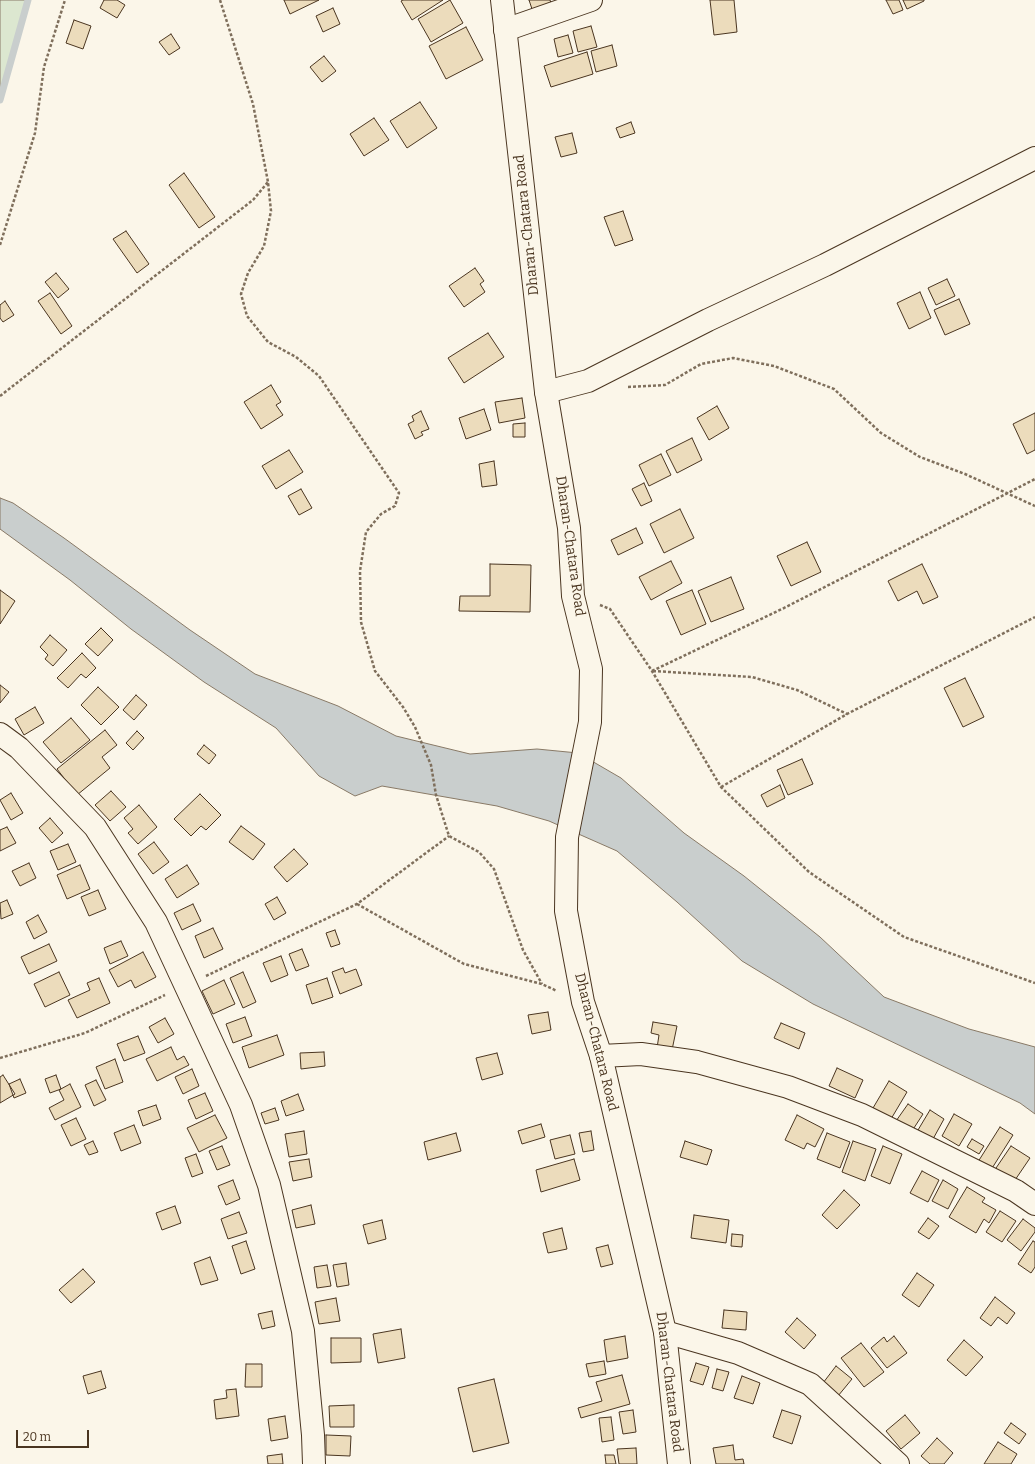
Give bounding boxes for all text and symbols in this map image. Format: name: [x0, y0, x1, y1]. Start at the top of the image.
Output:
street label: Dharan-Chatara Road: [511, 154, 543, 296]
street label: Dharan-Chatara Road: [552, 475, 588, 617]
street label: Dharan-Chatara Road: [571, 971, 621, 1113]
street label: Dharan-Chatara Road: [652, 1311, 686, 1453]
scale bar: [18, 1422, 91, 1448]
text: 20 m: [23, 1430, 51, 1444]

